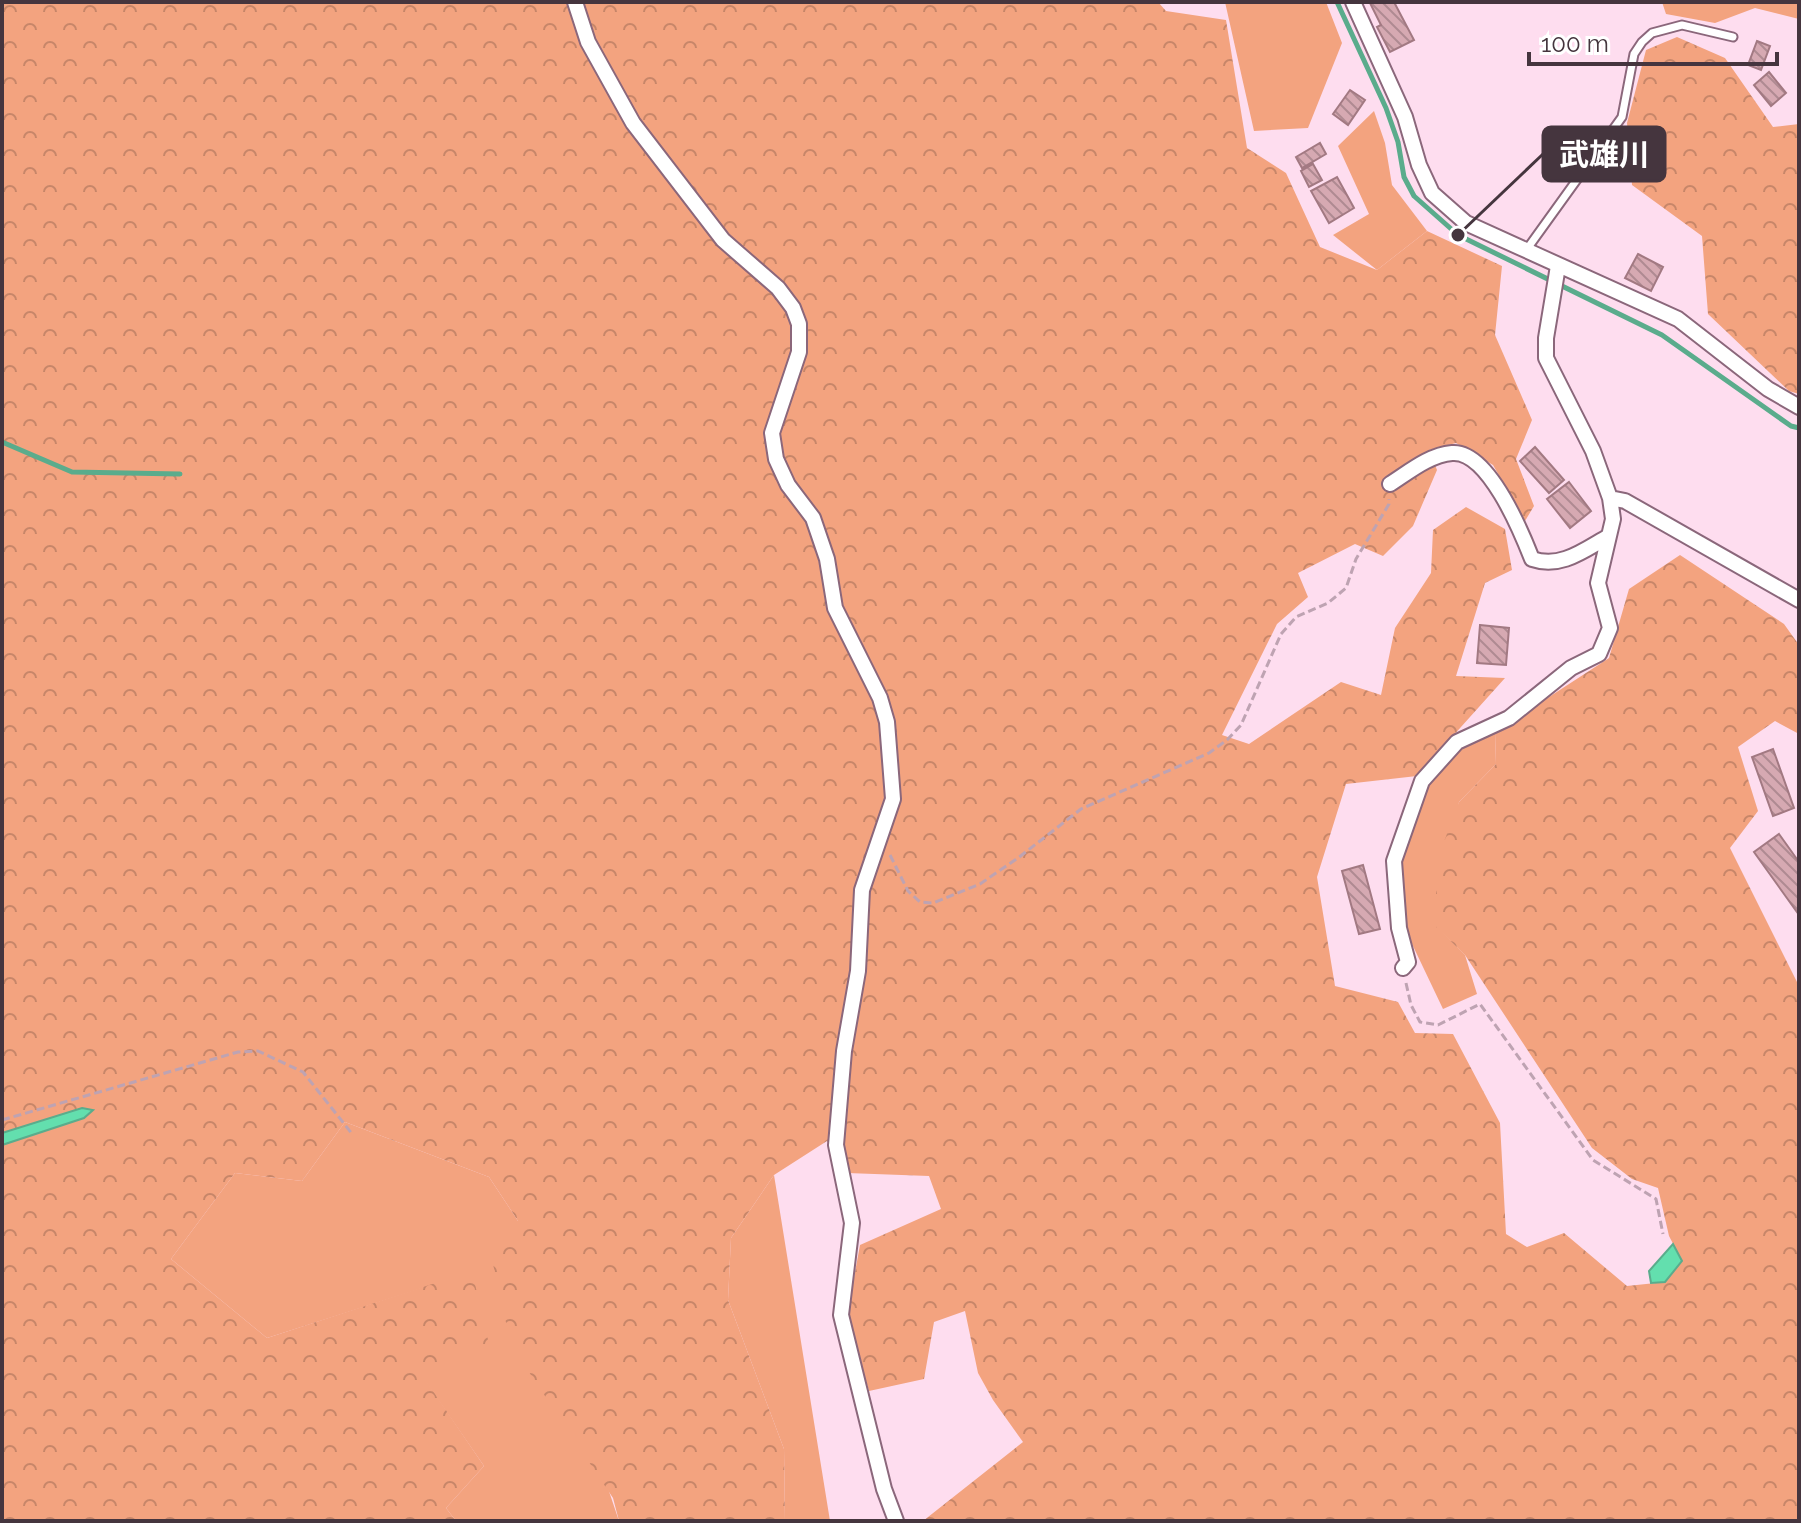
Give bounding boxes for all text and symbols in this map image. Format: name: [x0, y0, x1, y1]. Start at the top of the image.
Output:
scale bar: [1529, 16, 1777, 66]
text: 100 m: [1541, 29, 1609, 58]
callout: 武雄川: [1543, 127, 1665, 181]
text: 武雄川: [1559, 137, 1649, 172]

